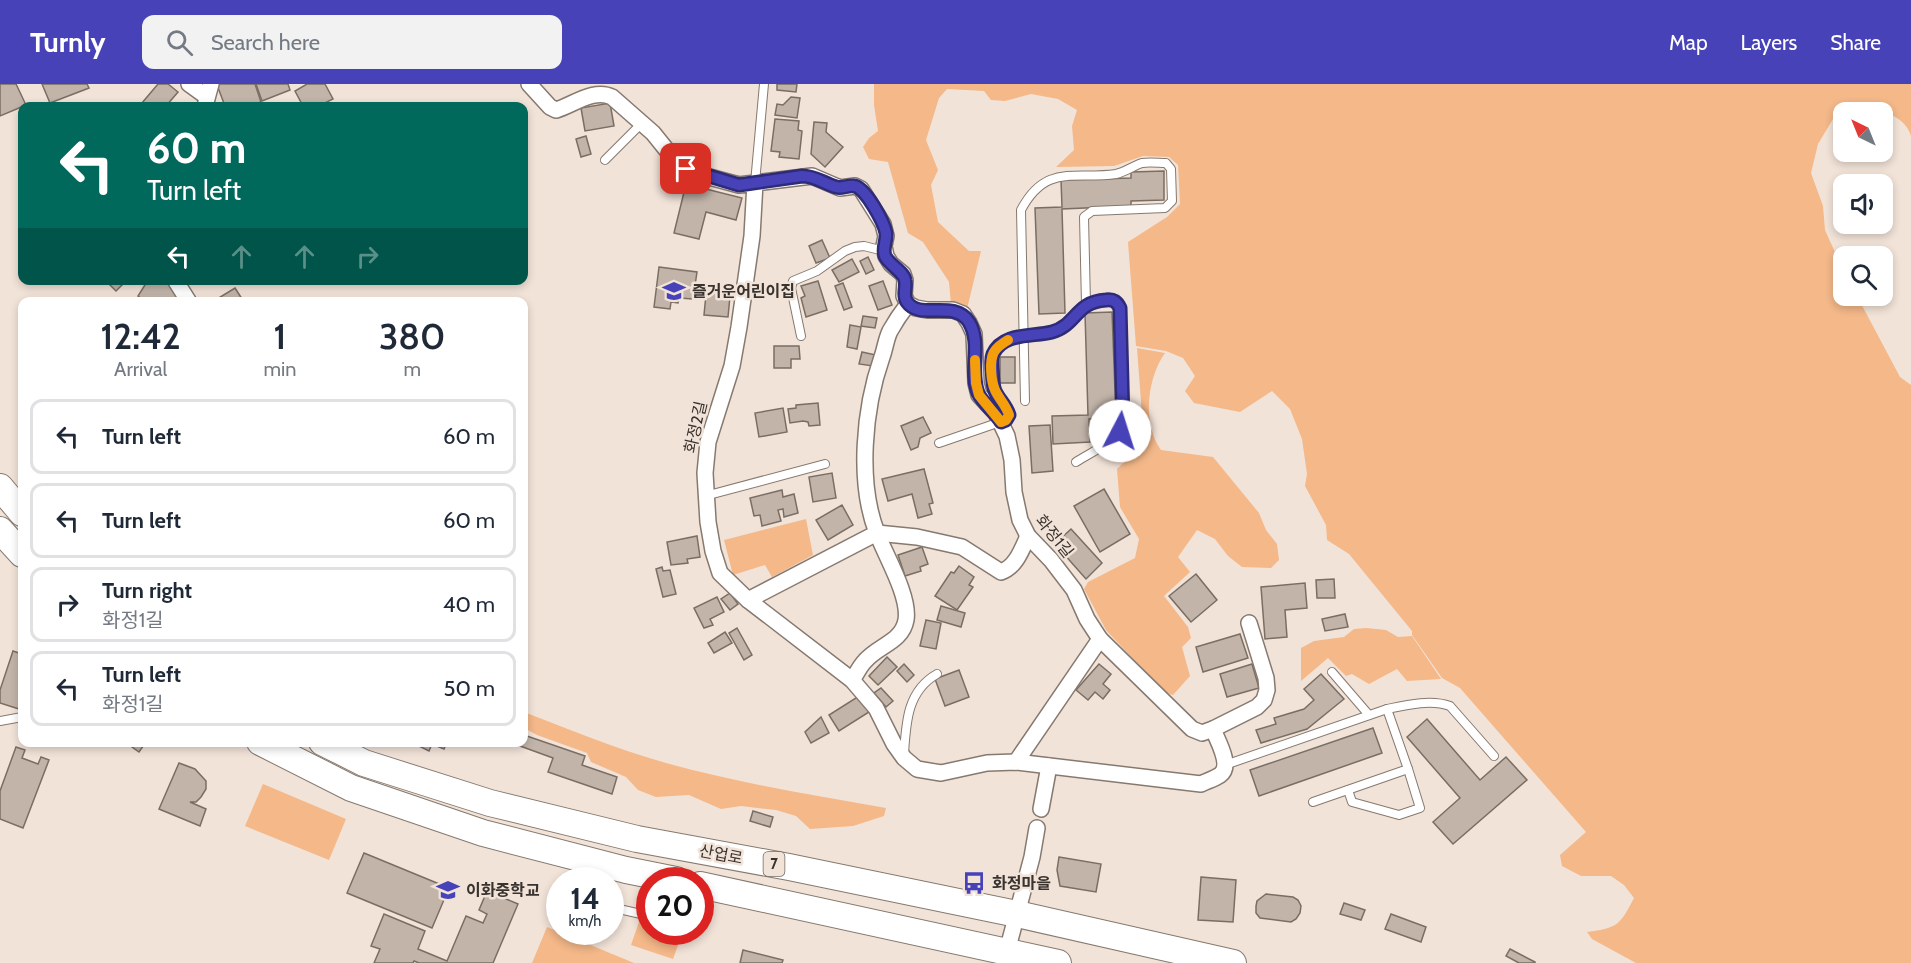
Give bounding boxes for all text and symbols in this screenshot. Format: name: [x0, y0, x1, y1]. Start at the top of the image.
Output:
search box: [142, 15, 562, 69]
text: Turnly: [30, 25, 106, 59]
icon: search: [163, 26, 196, 59]
text: Search here: [211, 29, 320, 56]
text: Map: [1669, 30, 1708, 55]
text: Layers: [1741, 30, 1797, 55]
text: Share: [1830, 30, 1881, 55]
north arrow: [1833, 102, 1893, 162]
map controls: [1833, 102, 1893, 306]
text: 60 m: [147, 122, 246, 174]
icon: left: [48, 126, 126, 204]
pin: [660, 143, 711, 194]
icon: arrive: [669, 152, 702, 185]
text: Turn left: [147, 174, 241, 207]
button: sound: [1833, 174, 1893, 234]
icon: left: [162, 240, 195, 273]
icon: ahead: [225, 240, 258, 273]
icon: ahead: [288, 240, 321, 273]
icon: right: [351, 240, 384, 273]
button: search: [1833, 246, 1893, 306]
school or university icon: 즐거운어린이집: [661, 278, 687, 304]
place label: 즐거운어린이집: [692, 282, 795, 301]
text: 12:42: [101, 314, 181, 358]
text: 1: [274, 314, 286, 358]
text: 380: [379, 314, 445, 358]
text: Arrival: [114, 357, 167, 381]
text: min: [263, 357, 296, 381]
text: m: [403, 357, 421, 381]
street label: 화정2길: [680, 399, 711, 455]
position arrow: [1088, 399, 1152, 463]
icon: left: [51, 420, 84, 453]
text: Turn left: [102, 423, 181, 450]
text: 60 m: [443, 423, 495, 450]
icon: left: [51, 504, 84, 537]
text: Turn left: [102, 507, 181, 534]
text: 60 m: [443, 507, 495, 534]
street label: 화정1길: [1032, 511, 1078, 561]
text: Turn right: [102, 577, 192, 604]
icon: right: [51, 588, 84, 621]
text: 40 m: [443, 591, 495, 618]
text: 화정1길: [102, 608, 164, 632]
text: Turn left: [102, 661, 181, 688]
icon: left: [51, 672, 84, 705]
text: 50 m: [443, 675, 495, 702]
text: 화정1길: [102, 692, 164, 716]
street label: 산업로: [697, 841, 745, 868]
road number: 7: [764, 852, 784, 876]
speed limit sign: 20: [636, 867, 714, 945]
bus stop icon: 화정마을: [961, 870, 987, 896]
place label: 화정마을: [992, 874, 1051, 893]
school or university icon: 이화중학교: [435, 877, 461, 903]
text: 14: [570, 880, 600, 917]
place label: 이화중학교: [466, 881, 540, 900]
text: km/h: [569, 912, 601, 930]

